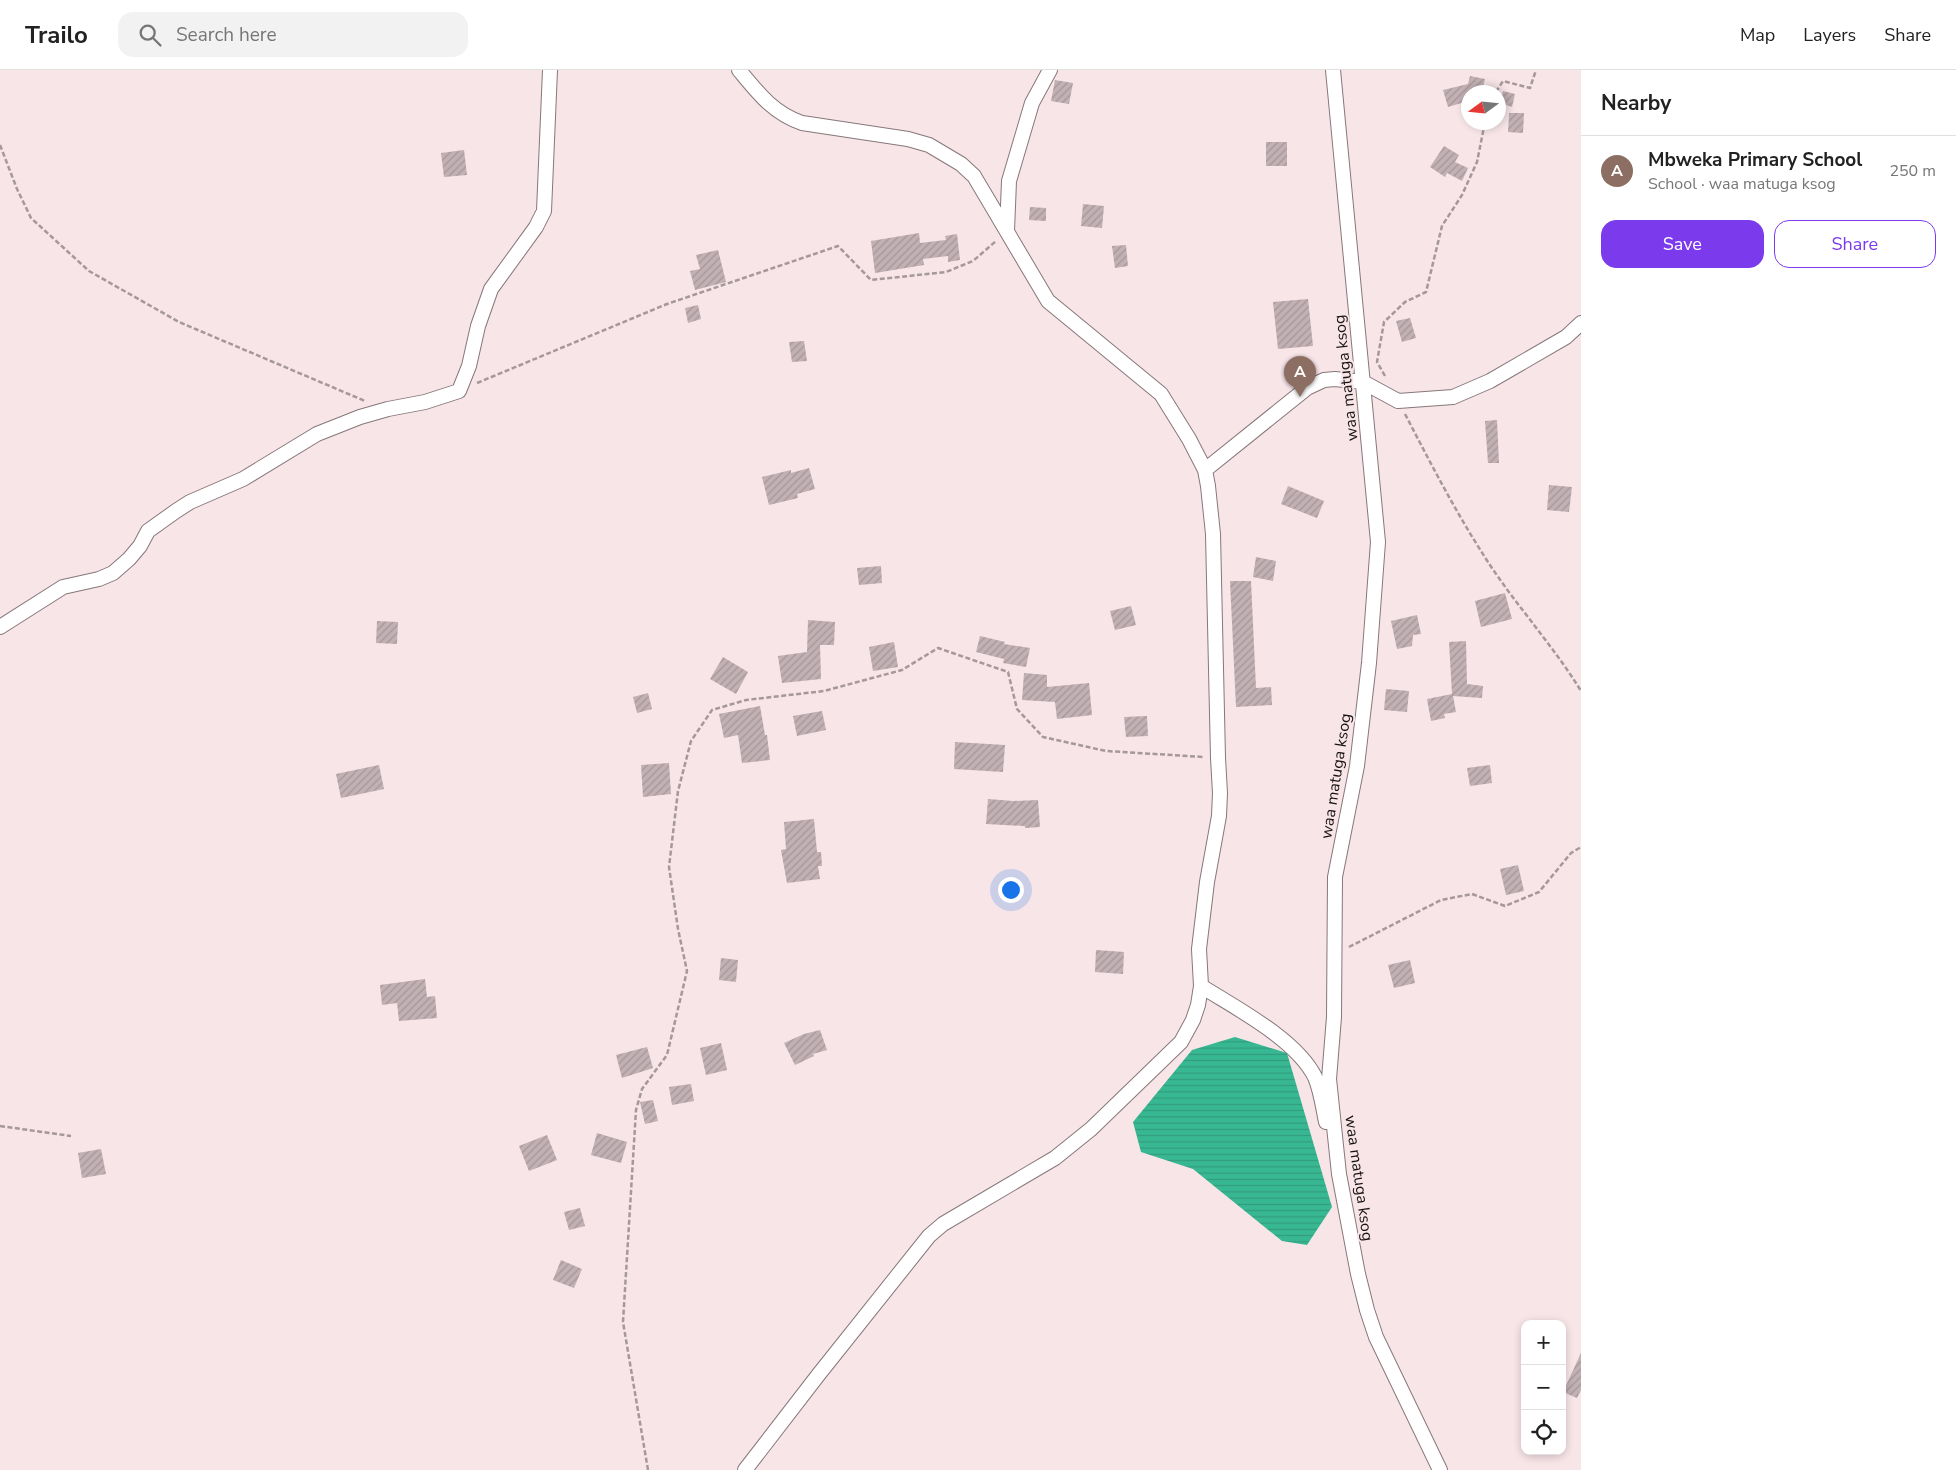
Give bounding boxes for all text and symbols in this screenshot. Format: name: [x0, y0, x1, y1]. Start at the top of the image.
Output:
search box: [118, 12, 468, 57]
text: Trailo: [25, 19, 88, 51]
icon: search: [136, 21, 164, 49]
text: Search here: [176, 22, 277, 48]
text: Map: [1740, 23, 1775, 47]
text: Layers: [1803, 23, 1856, 47]
text: Share: [1884, 23, 1931, 47]
north arrow: [1461, 85, 1506, 130]
text: Nearby: [1601, 89, 1671, 117]
text: Mbweka Primary School: [1648, 147, 1862, 173]
text: A: [1611, 160, 1623, 182]
text: 250 m: [1889, 160, 1936, 182]
text: School · waa matuga ksog: [1648, 173, 1836, 195]
button: Save: [1601, 220, 1764, 268]
button: Share: [1774, 220, 1936, 268]
street label: waa matuga ksog: [1328, 314, 1364, 442]
pin: A: [1284, 356, 1316, 397]
street label: waa matuga ksog: [1315, 712, 1357, 841]
your location: [998, 877, 1024, 903]
street label: waa matuga ksog: [1339, 1114, 1379, 1243]
map controls: [1521, 1320, 1566, 1455]
button: +: [1521, 1320, 1566, 1365]
button: −: [1521, 1365, 1566, 1410]
button: locate: [1521, 1410, 1566, 1455]

